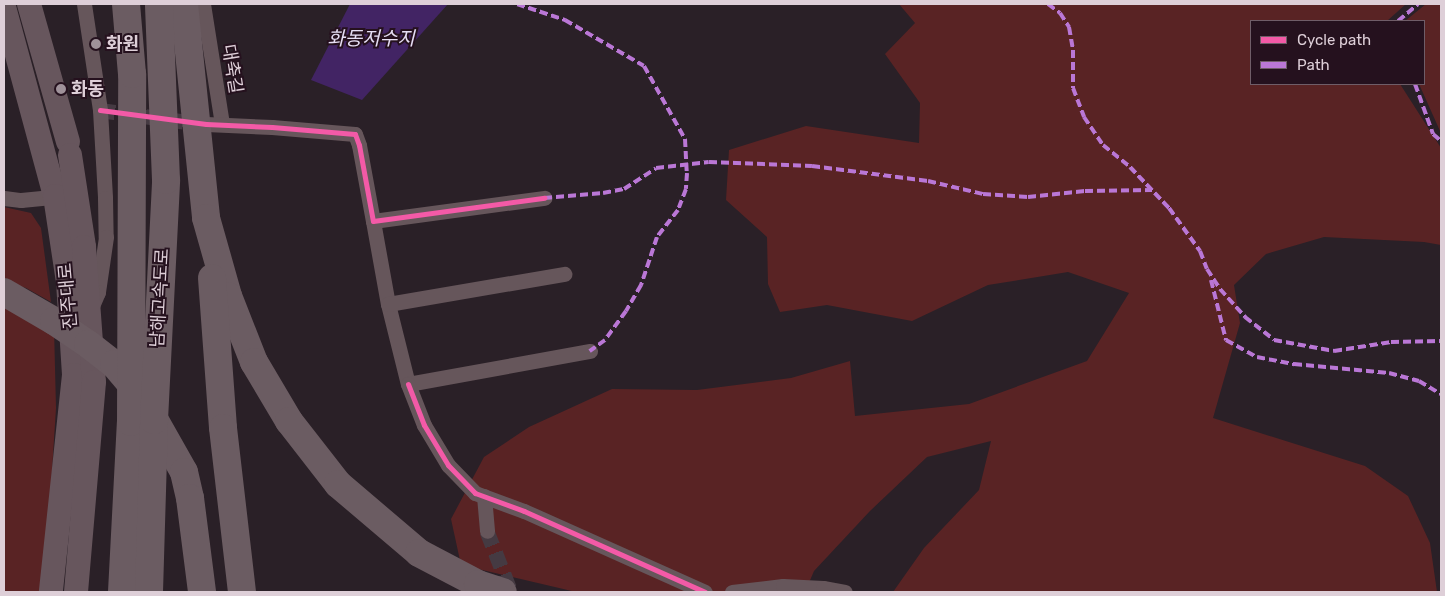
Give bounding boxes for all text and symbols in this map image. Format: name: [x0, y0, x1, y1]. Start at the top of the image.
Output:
legend: [1250, 20, 1425, 85]
water label: 화동저수지: [327, 28, 415, 50]
text: Cycle path: [1297, 31, 1371, 49]
place label: 화원: [106, 33, 139, 55]
marker: 화원: [90, 38, 102, 50]
street label: 대축길: [217, 43, 247, 95]
text: Path: [1297, 56, 1330, 74]
place label: 화동: [71, 78, 104, 100]
marker: 화동: [55, 83, 67, 95]
street label: 남해고속도로: [147, 248, 173, 348]
street label: 진주대로: [54, 262, 82, 330]

